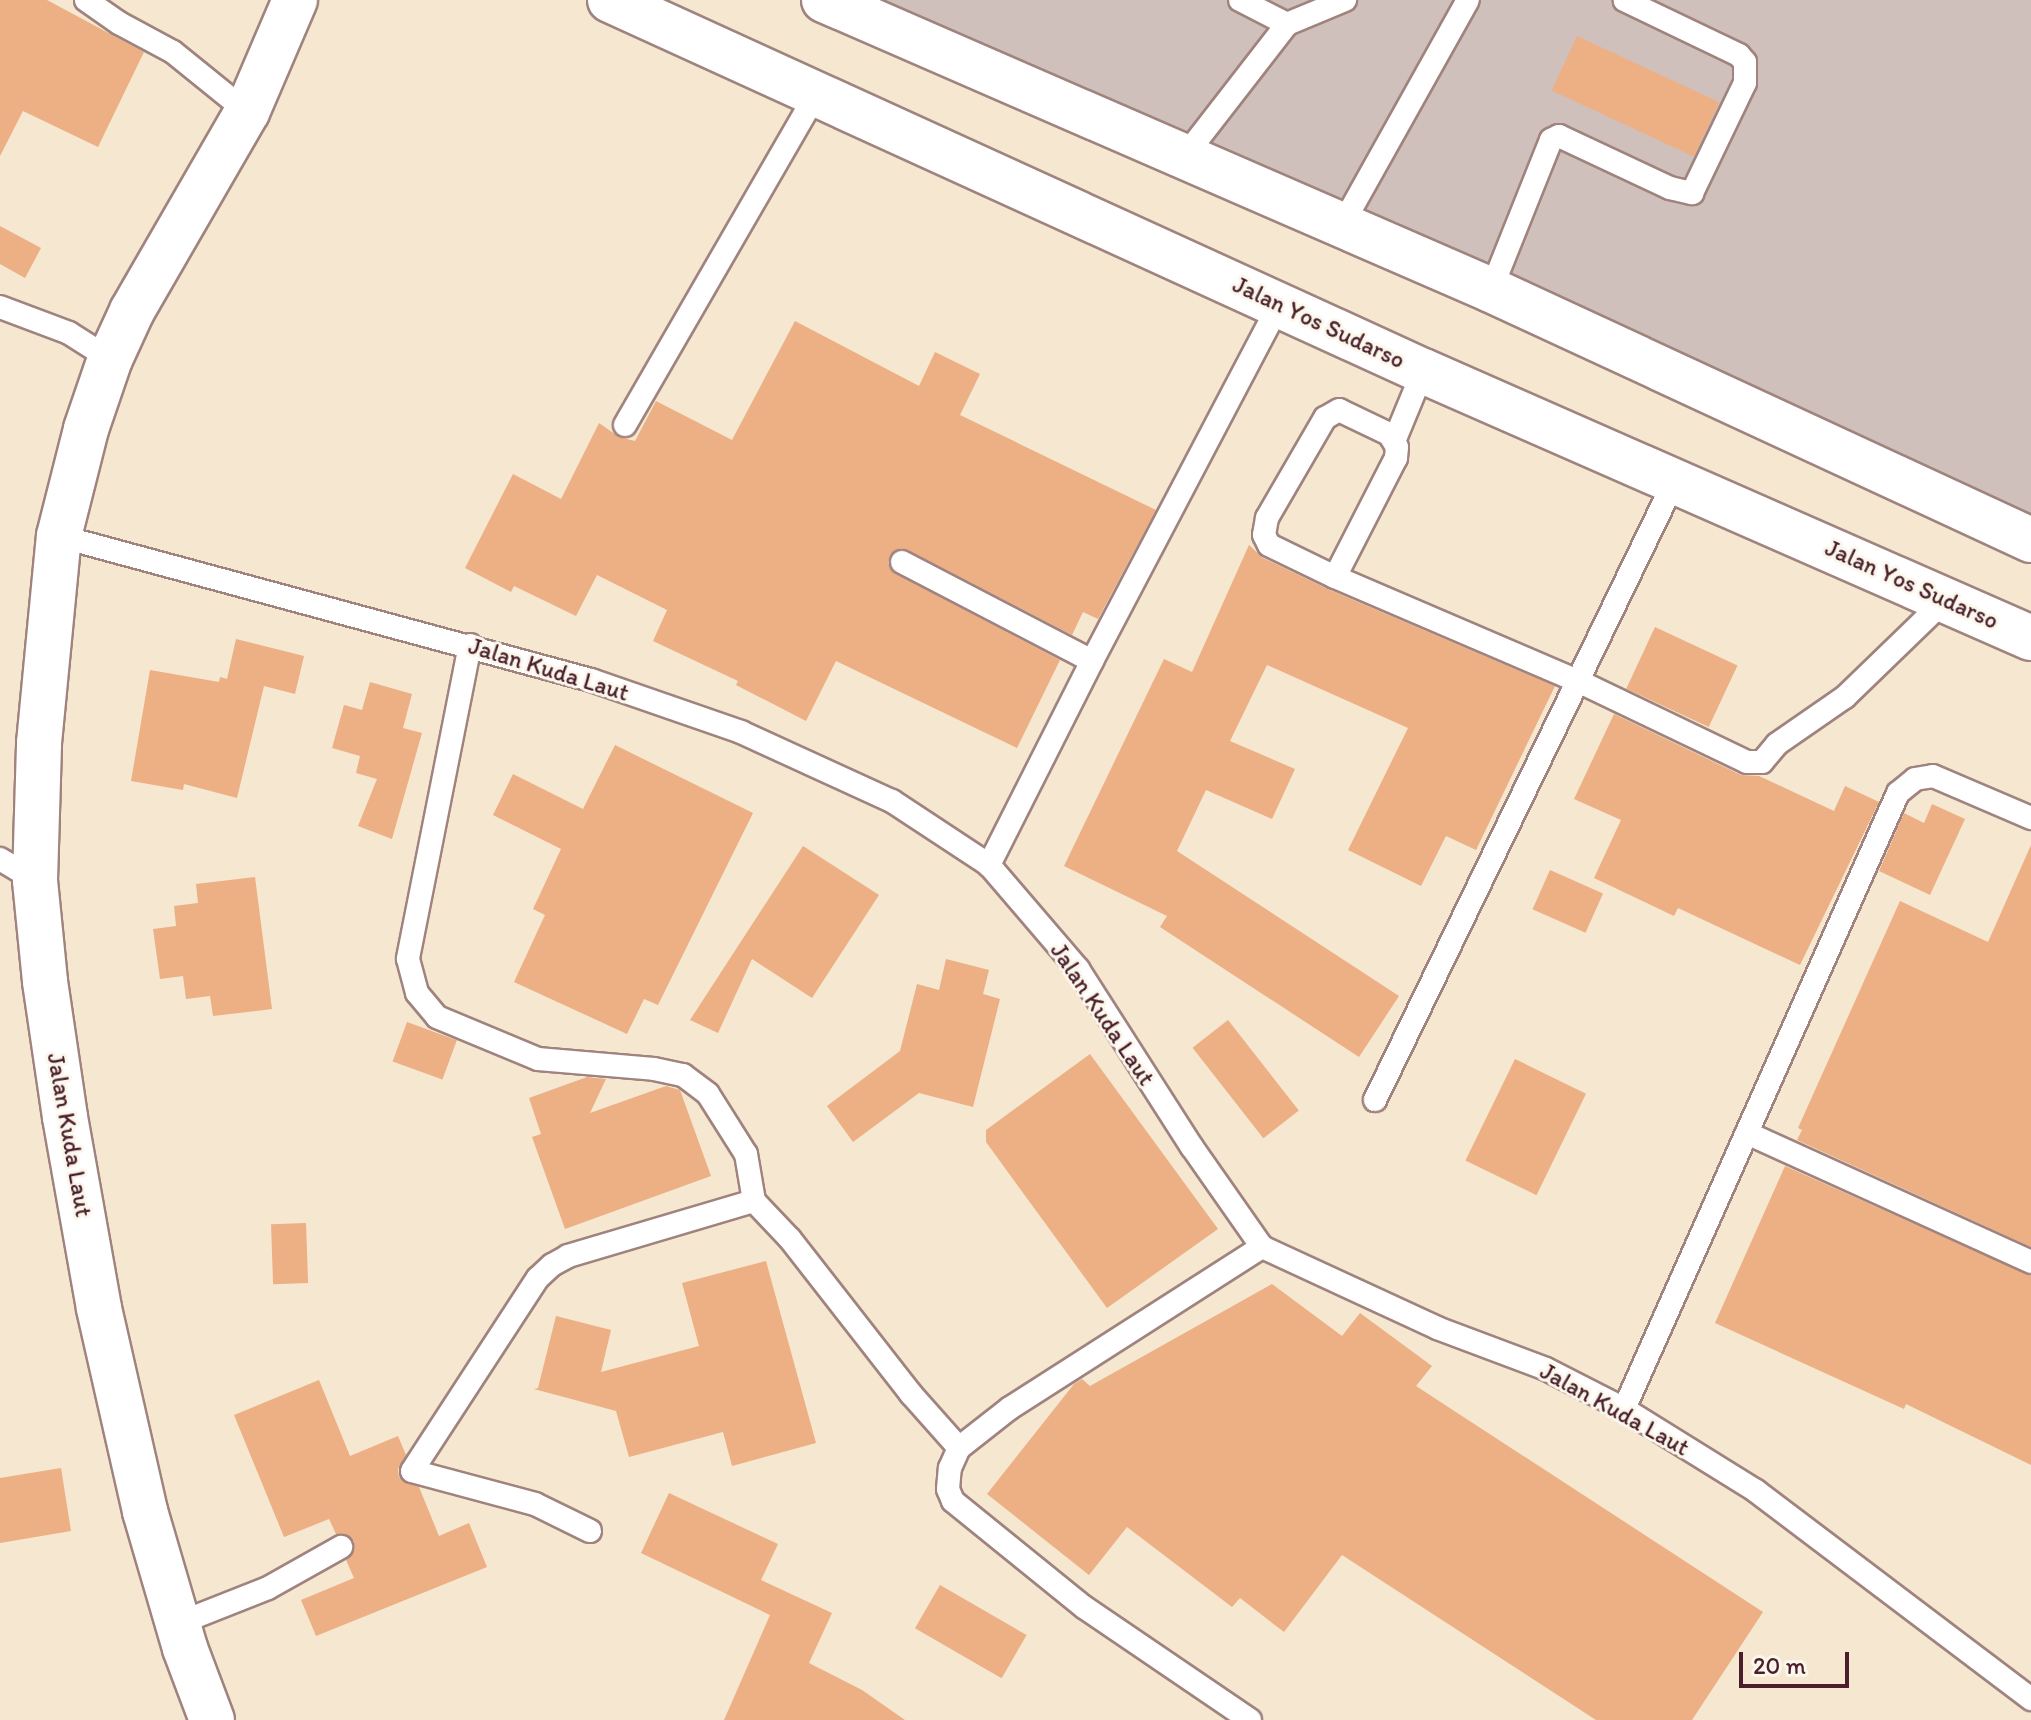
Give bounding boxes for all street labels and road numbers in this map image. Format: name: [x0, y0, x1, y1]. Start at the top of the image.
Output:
street label: Jalan Yos Sudarso: [1229, 270, 1409, 374]
street label: Jalan Yos Sudarso: [1822, 533, 2002, 635]
street label: Jalan Kuda Laut: [465, 631, 633, 707]
street label: Jalan Kuda Laut: [1045, 937, 1161, 1091]
street label: Jalan Kuda Laut: [41, 1051, 99, 1219]
street label: Jalan Kuda Laut: [1535, 1356, 1695, 1462]

